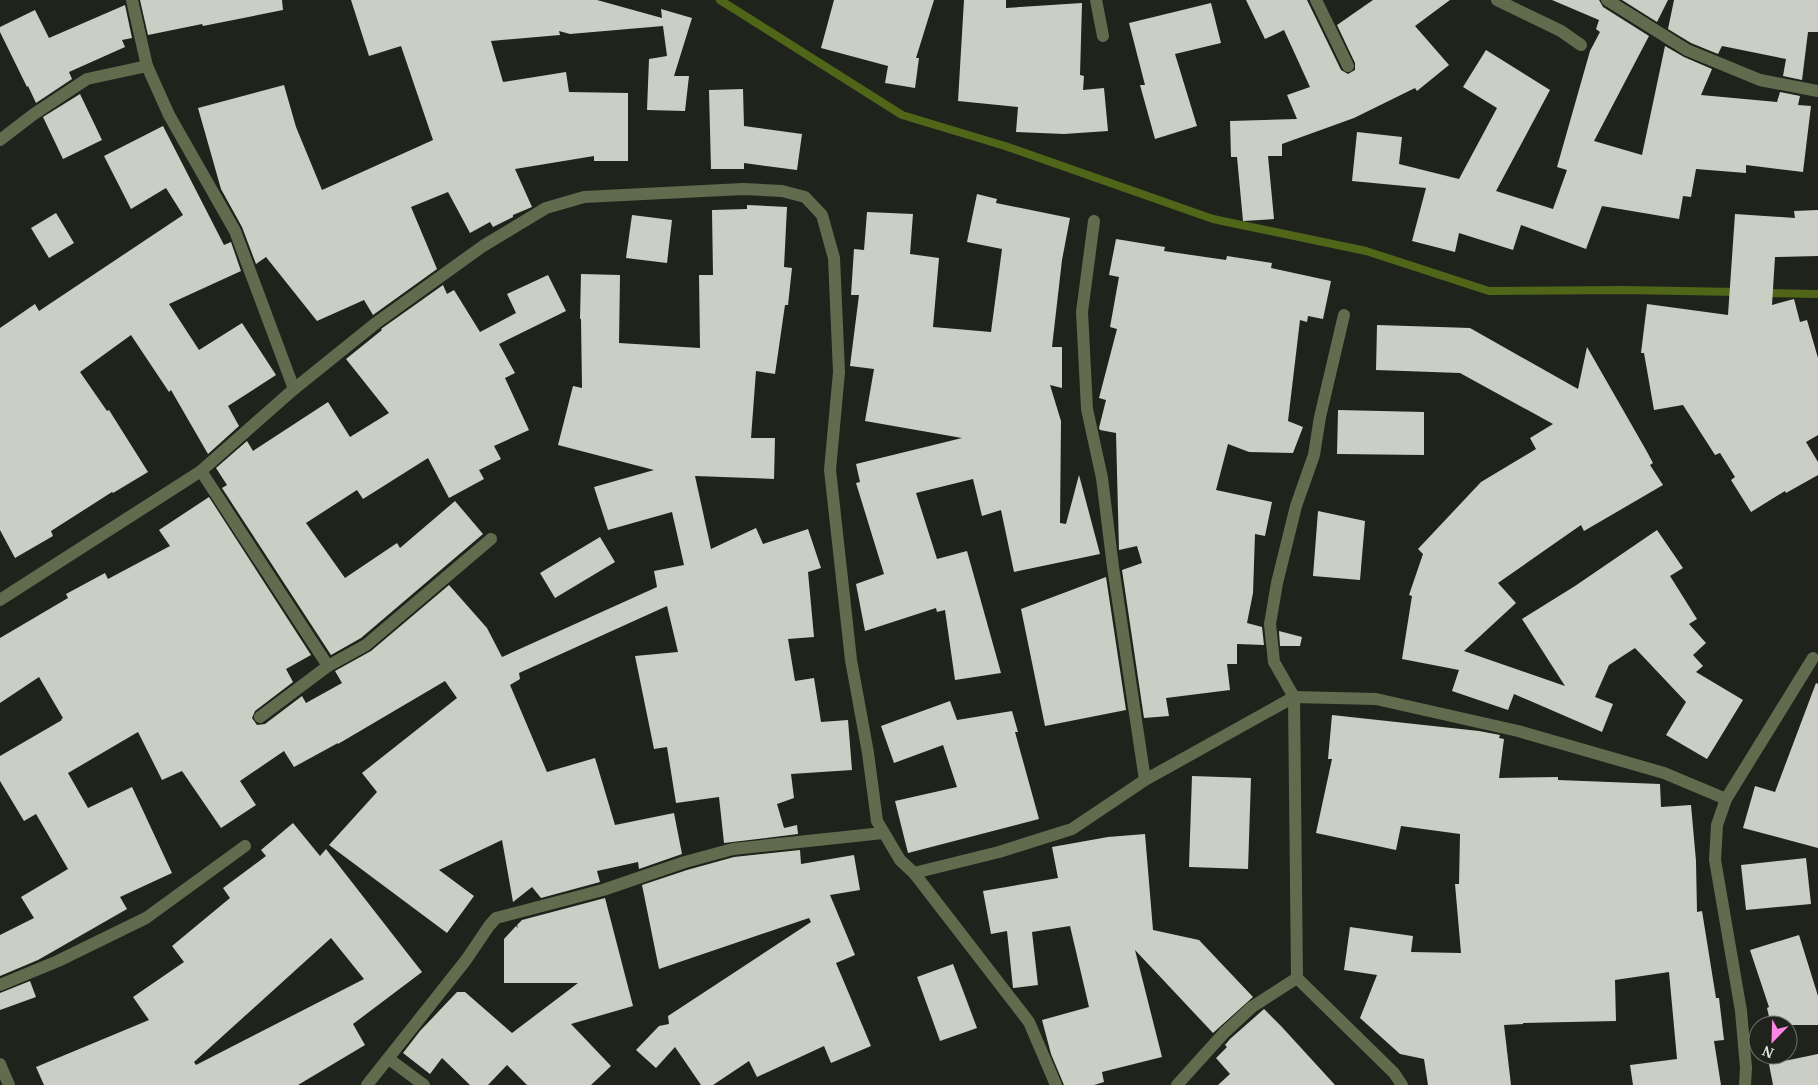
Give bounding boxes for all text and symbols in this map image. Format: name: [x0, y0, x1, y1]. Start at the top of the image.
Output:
north arrow: [1748, 1015, 1798, 1065]
text: N: [1759, 1041, 1776, 1063]

